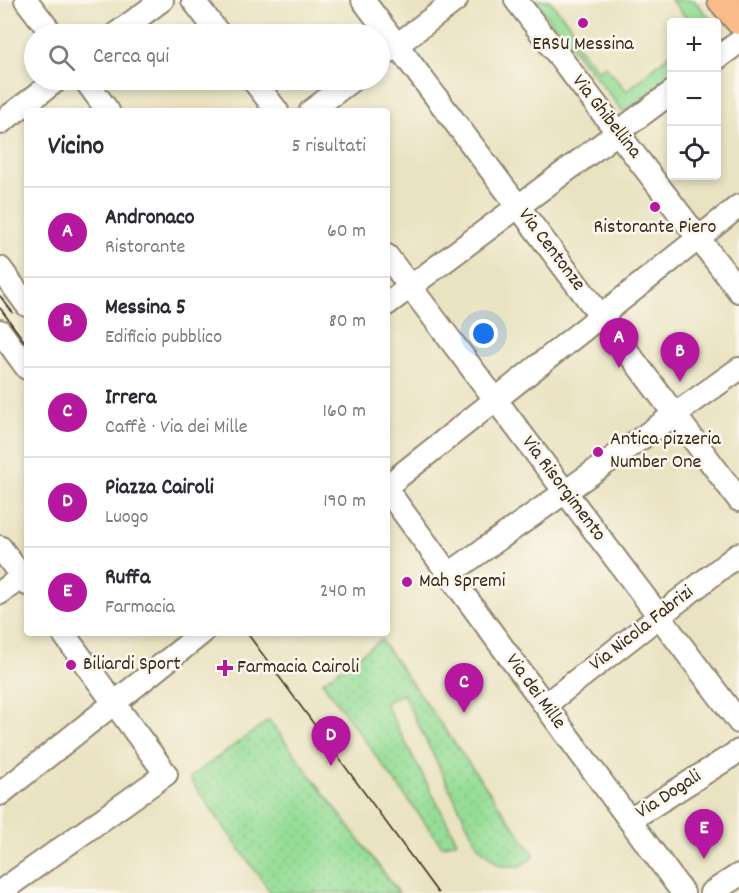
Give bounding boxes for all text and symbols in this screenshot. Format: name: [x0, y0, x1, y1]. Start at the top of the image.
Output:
marker: ERSU Messina: [576, 16, 590, 30]
map controls: [667, 18, 721, 180]
button: +: [667, 18, 721, 72]
search box: [24, 24, 390, 90]
place label: ERSU Messina: [532, 31, 634, 59]
icon: search: [45, 41, 78, 74]
text: Cerca qui: [93, 42, 169, 73]
street label: Via Ghibellina: [564, 69, 648, 165]
button: −: [667, 72, 721, 126]
button: locate: [667, 126, 721, 180]
text: Vicino: [48, 129, 104, 166]
text: 5 risultati: [291, 133, 366, 161]
marker: Ristorante Piero: [648, 200, 662, 214]
text: Andronaco: [105, 203, 195, 234]
street label: Via Centonze: [511, 203, 592, 297]
place label: Ristorante Piero: [594, 214, 716, 242]
text: A: [62, 218, 73, 246]
text: 60 m: [327, 218, 366, 246]
text: Ristorante: [105, 234, 185, 262]
text: Messina 5: [105, 293, 186, 324]
text: B: [63, 308, 72, 336]
text: 80 m: [329, 308, 366, 336]
pin: A: [600, 318, 638, 368]
your location: [469, 319, 498, 348]
text: Edificio pubblico: [105, 324, 222, 352]
pin: B: [660, 332, 700, 382]
text: Irrera: [105, 383, 156, 414]
text: C: [63, 398, 72, 426]
text: 160 m: [323, 398, 366, 426]
text: Caffè · Via dei Mille: [105, 414, 248, 442]
place label: Antica pizzeria Number One: [610, 426, 721, 477]
street label: Via Risorgimento: [514, 430, 612, 548]
marker: Antica pizzeria Number One: [591, 445, 605, 459]
text: Piazza Cairoli: [105, 473, 214, 504]
text: D: [62, 488, 73, 516]
text: 190 m: [323, 488, 366, 516]
text: Luogo: [105, 504, 148, 532]
text: Ruffa: [105, 563, 150, 594]
place label: Mah Spremi: [419, 568, 506, 596]
marker: Mah Spremi: [400, 575, 414, 589]
text: E: [63, 578, 72, 606]
text: 240 m: [320, 578, 366, 606]
street label: Via Nicola Fabrizi: [584, 579, 700, 679]
text: Farmacia: [105, 594, 175, 622]
street label: Via dei Mille: [498, 648, 572, 736]
place label: Biliardi Sport: [83, 651, 181, 679]
place label: Farmacia Cairoli: [237, 654, 359, 682]
marker: Biliardi Sport: [64, 658, 78, 672]
marker: Farmacia Cairoli: [218, 661, 232, 675]
pin: C: [444, 664, 484, 713]
pin: D: [312, 716, 350, 766]
street label: Via Dogali: [631, 763, 708, 827]
pin: E: [684, 810, 724, 859]

